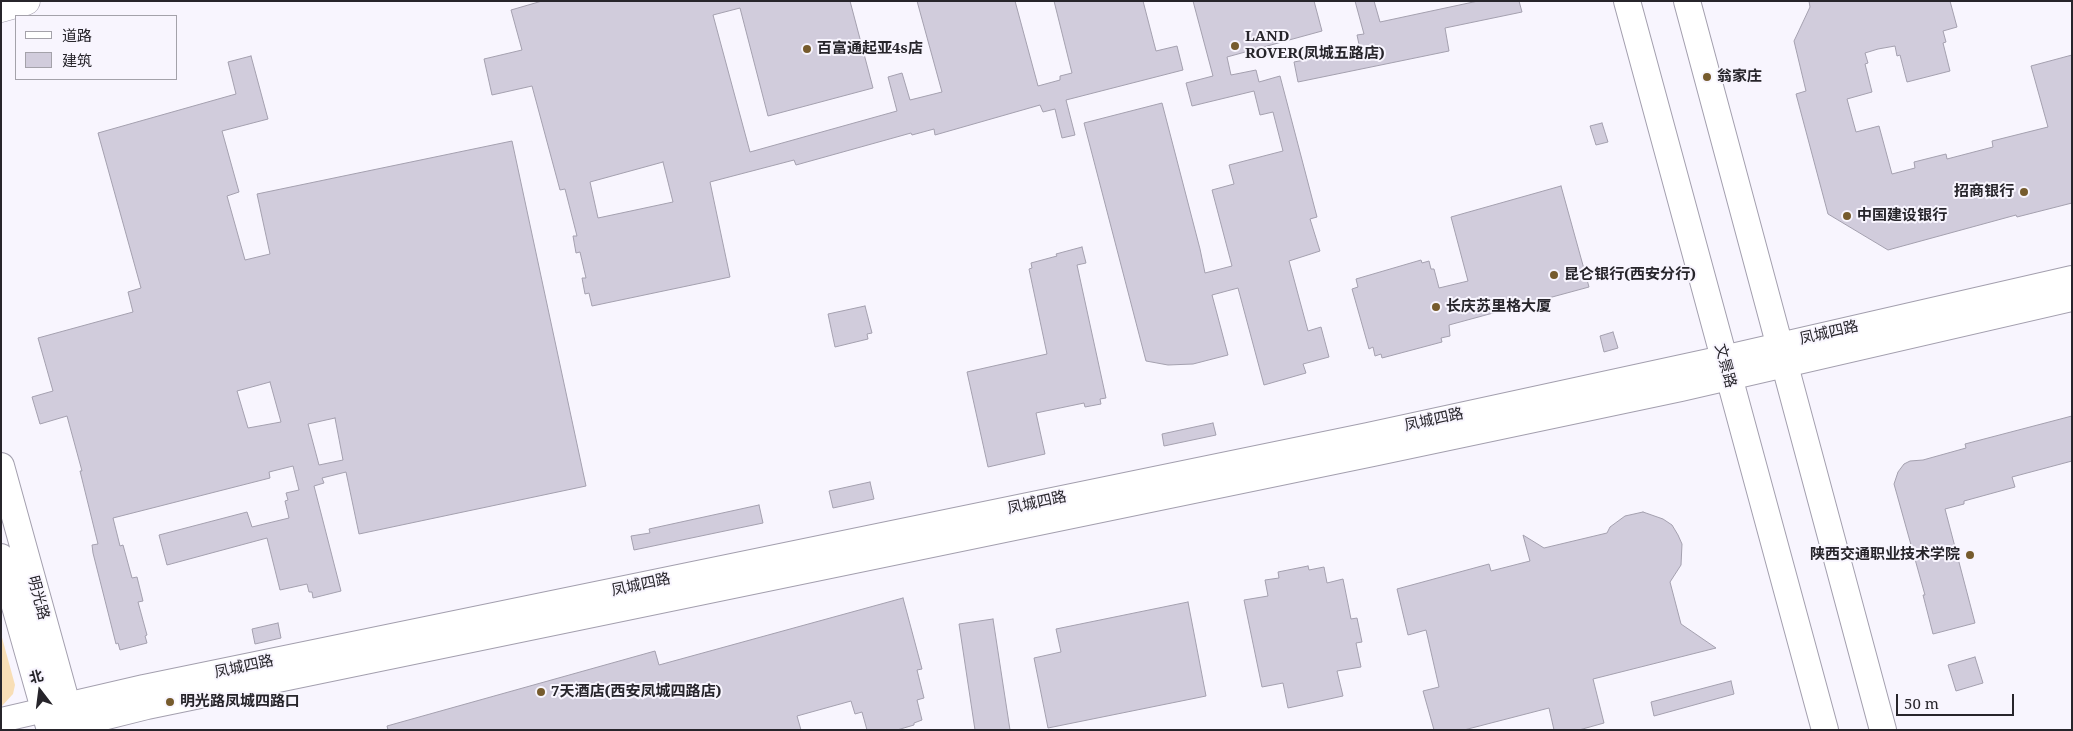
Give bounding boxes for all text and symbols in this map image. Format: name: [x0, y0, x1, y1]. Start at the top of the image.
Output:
legend: [15, 15, 178, 80]
text: 道路: [62, 25, 92, 45]
place label: LAND ROVER(凤城五路店): [1245, 28, 1385, 63]
place label: 百富通起亚4s店: [817, 40, 923, 58]
marker: LAND ROVER(凤城五路店): [1229, 40, 1241, 52]
marker: 百富通起亚4s店: [801, 43, 813, 55]
text: 建筑: [62, 50, 92, 70]
place label: 翁家庄: [1717, 68, 1762, 86]
marker: 翁家庄: [1701, 71, 1713, 83]
place label: 招商银行: [1954, 183, 2014, 201]
marker: 招商银行: [2018, 186, 2030, 198]
place label: 中国建设银行: [1857, 207, 1947, 225]
marker: 中国建设银行: [1841, 210, 1853, 222]
place label: 昆仑银行(西安分行): [1564, 266, 1696, 284]
marker: 昆仑银行(西安分行): [1548, 269, 1560, 281]
place label: 长庆苏里格大厦: [1446, 298, 1551, 316]
marker: 长庆苏里格大厦: [1430, 301, 1442, 313]
street label: 凤城四路: [1798, 317, 1860, 349]
street label: 文景路: [1710, 342, 1740, 390]
street label: 凤城四路: [1403, 405, 1465, 435]
street label: 凤城四路: [1006, 488, 1068, 518]
place label: 陕西交通职业技术学院: [1810, 546, 1960, 564]
marker: 陕西交通职业技术学院: [1964, 549, 1976, 561]
street label: 凤城四路: [610, 570, 672, 600]
street label: 明光路: [23, 574, 53, 622]
street label: 凤城四路: [213, 652, 275, 682]
text: 北: [27, 665, 45, 687]
north arrow: [15, 666, 65, 716]
place label: 7天酒店(西安凤城四路店): [551, 683, 722, 701]
scale bar: [1898, 684, 2016, 716]
marker: 7天酒店(西安凤城四路店): [535, 686, 547, 698]
place label: 明光路凤城四路口: [180, 693, 300, 711]
text: 50 m: [1904, 693, 1939, 713]
marker: 明光路凤城四路口: [164, 696, 176, 708]

